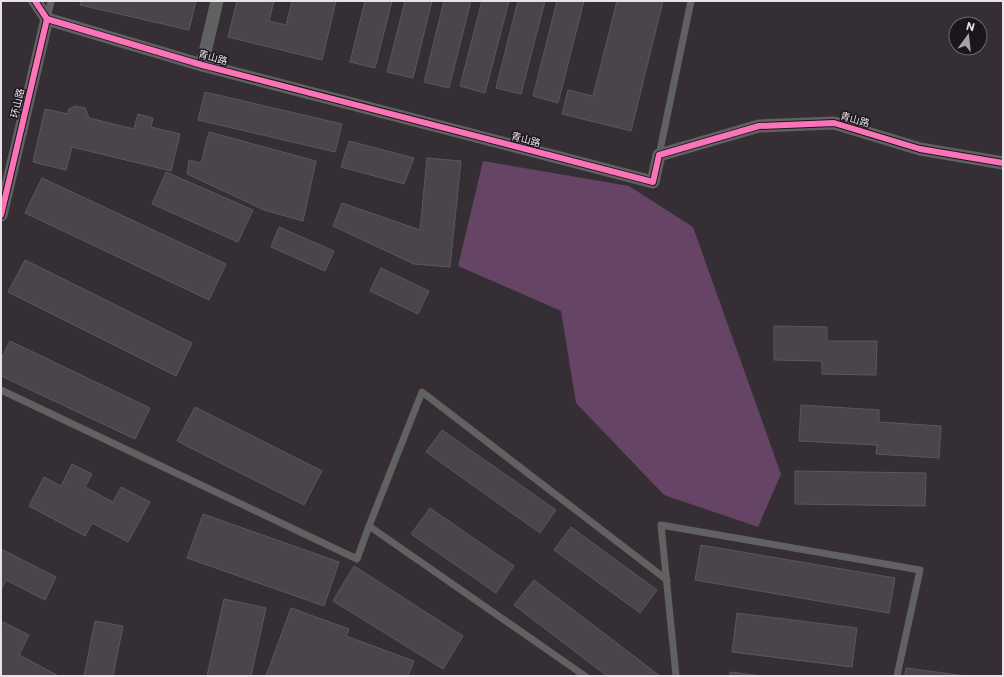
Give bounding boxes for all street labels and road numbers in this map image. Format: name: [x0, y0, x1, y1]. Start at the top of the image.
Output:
street label: 青山路: [197, 47, 229, 67]
street label: 环山路: [8, 87, 26, 119]
street label: 青山路: [839, 109, 871, 129]
street label: 青山路: [510, 129, 542, 149]

